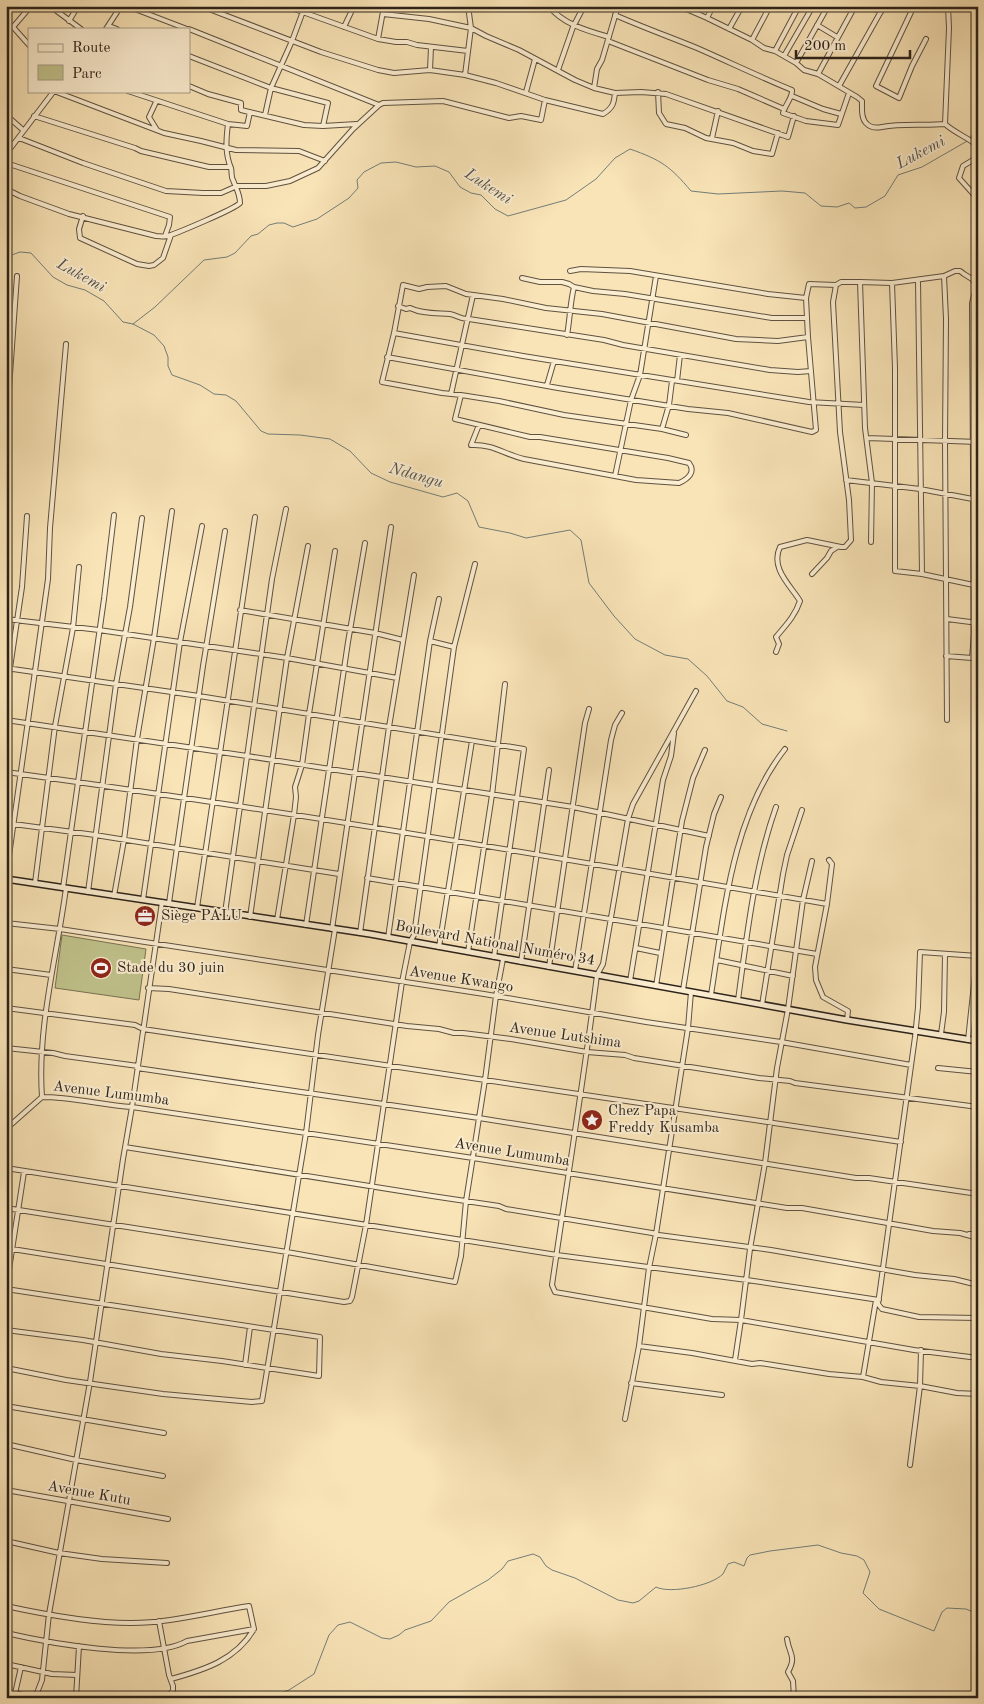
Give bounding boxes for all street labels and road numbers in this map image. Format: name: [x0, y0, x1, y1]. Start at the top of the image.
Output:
street label: Boulevard National Numéro 34: [394, 919, 596, 969]
street label: Avenue Kwango: [408, 964, 514, 996]
street label: Avenue Lutshima: [508, 1021, 623, 1051]
street label: Avenue Lumumba: [52, 1079, 170, 1109]
street label: Avenue Lumumba: [453, 1136, 571, 1170]
street label: Avenue Kutu: [46, 1479, 132, 1509]

